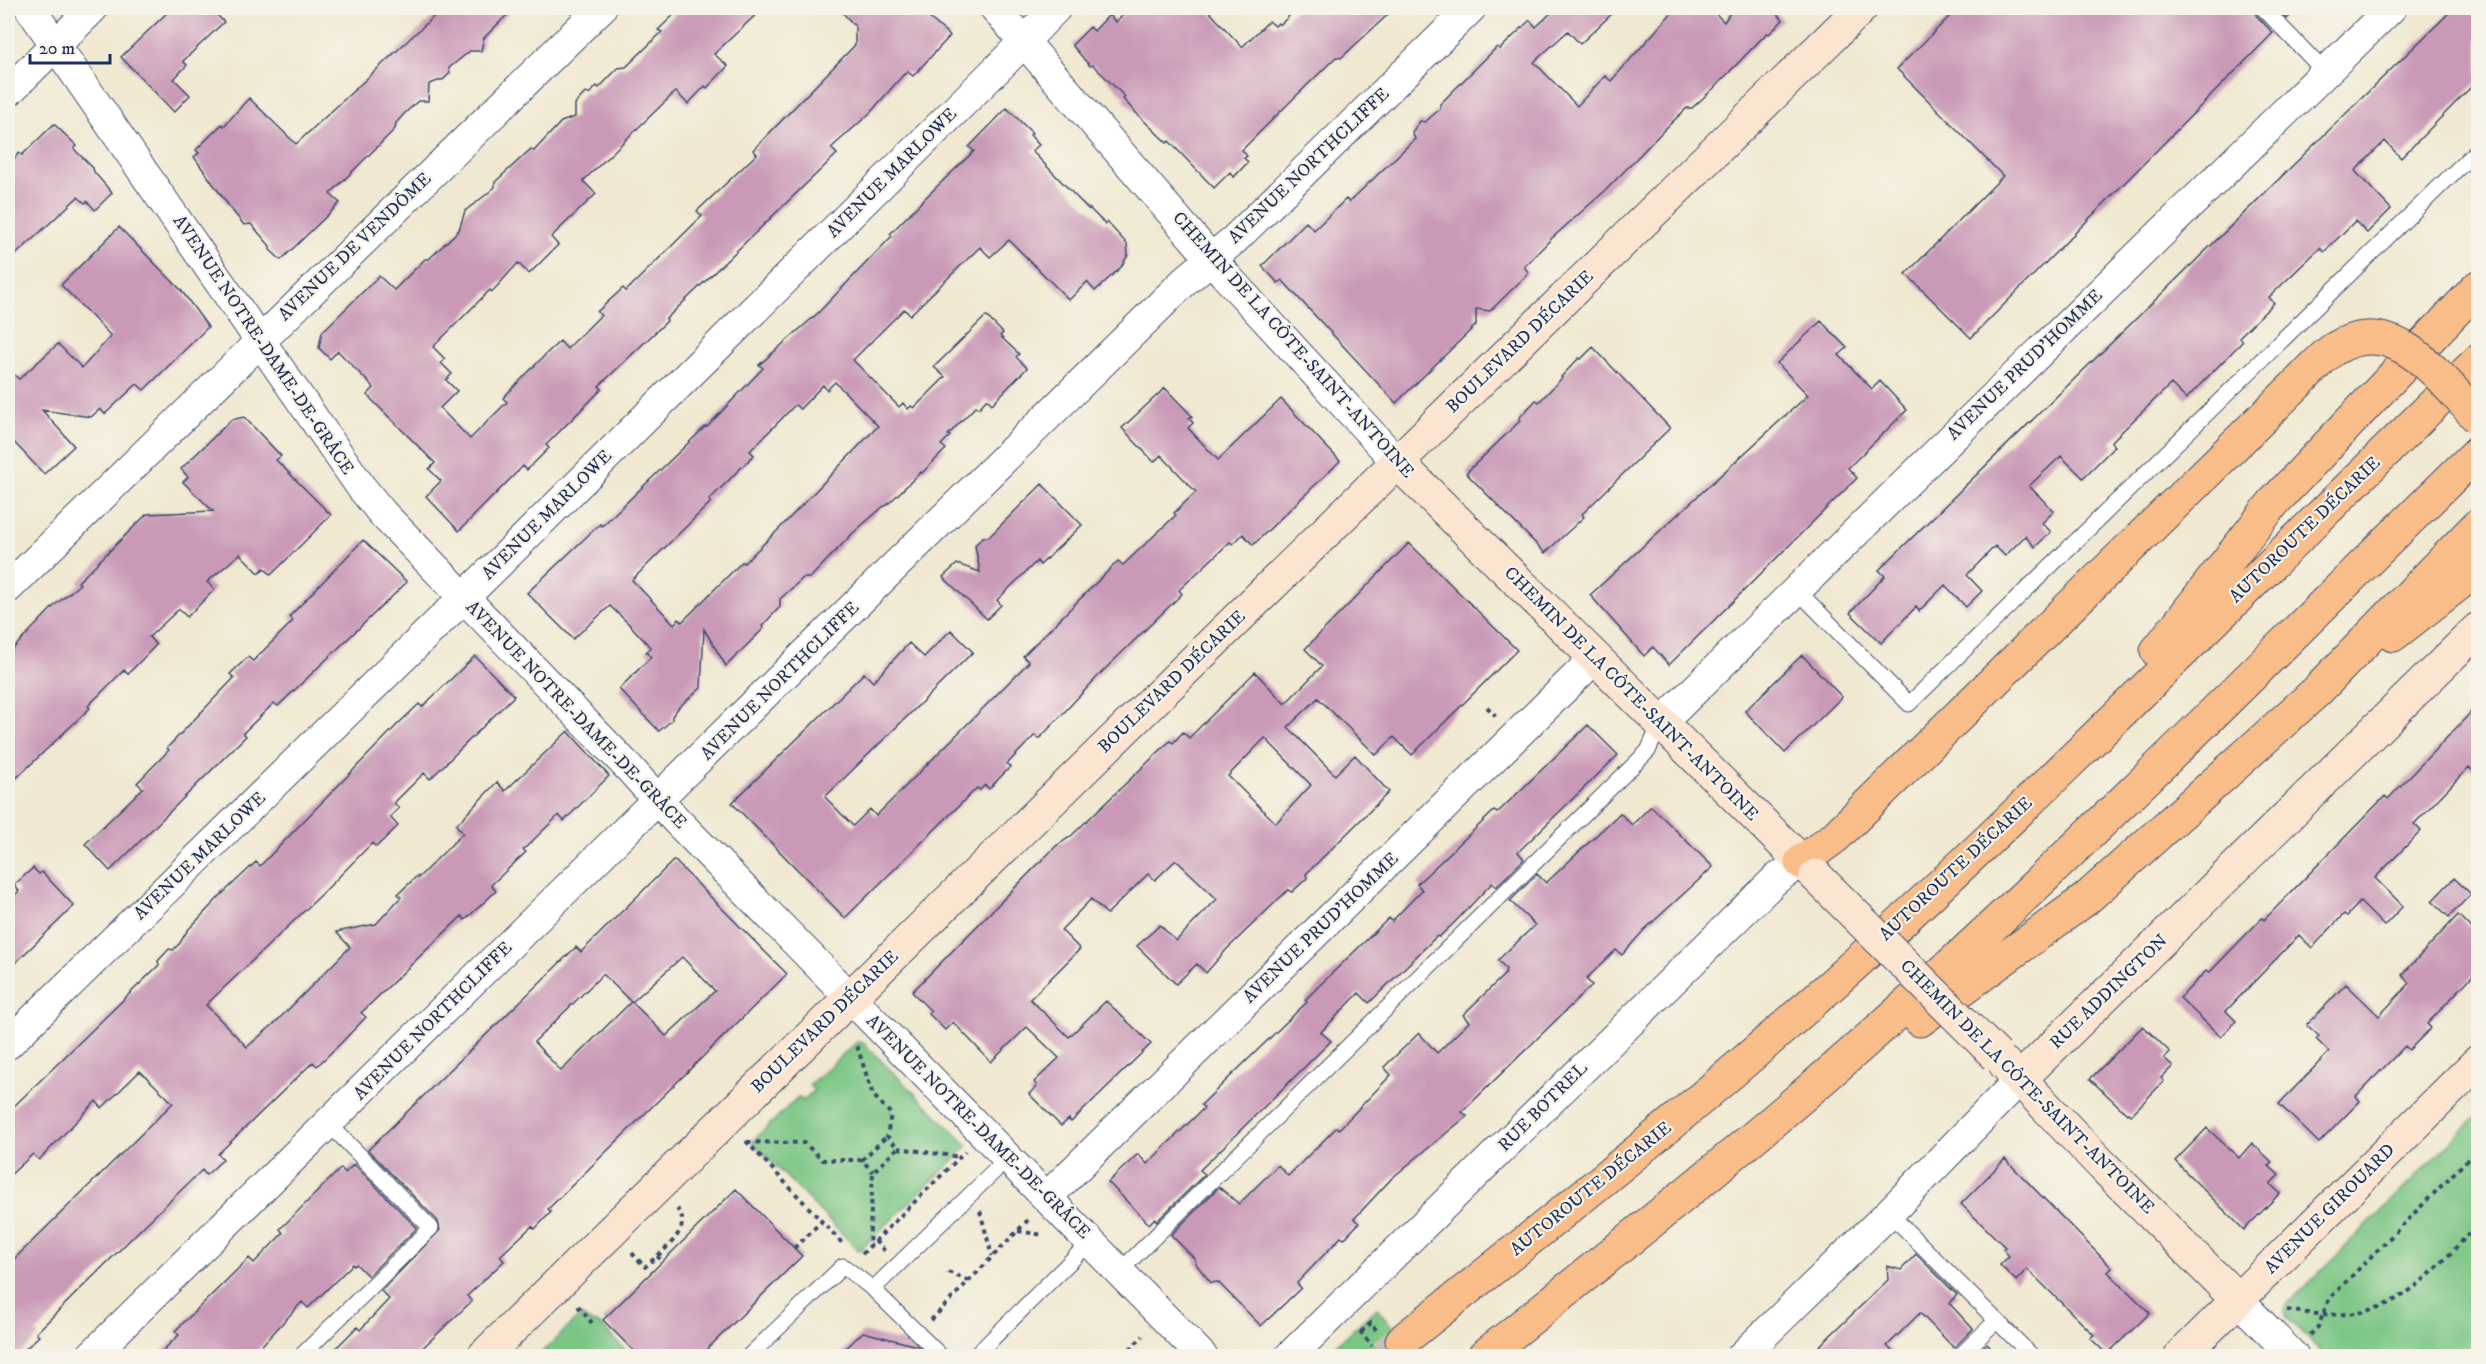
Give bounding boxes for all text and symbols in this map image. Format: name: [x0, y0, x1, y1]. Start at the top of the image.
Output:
scale bar: [30, 27, 110, 65]
text: 20 m: [39, 38, 75, 60]
street label: AVENUE NORTHCLIFFE: [1224, 83, 1394, 249]
street label: AVENUE MARLOWE: [822, 103, 962, 243]
street label: AVENUE DE VENDÔME: [274, 168, 436, 326]
street label: CHEMIN DE LA CÔTE-SAINT-ANTOINE: [1168, 207, 1419, 483]
street label: AVENUE NOTRE-DAME-DE-GRÂCE: [168, 210, 359, 479]
street label: BOULEVARD DÉCARIE: [1442, 266, 1599, 418]
street label: AVENUE PRUD'HOMME: [1943, 285, 2107, 445]
street label: AVENUE MARLOWE: [477, 445, 617, 585]
street label: AUTOROUTE DÉCARIE: [2225, 452, 2385, 608]
street label: CHEMIN DE LA CÔTE-SAINT-ANTOINE: [1499, 562, 1763, 826]
street label: AVENUE NOTRE-DAME-DE-GRÂCE: [461, 596, 692, 834]
street label: AVENUE NORTHCLIFFE: [696, 597, 864, 765]
street label: BOULEVARD DÉCARIE: [1094, 606, 1251, 758]
street label: AVENUE MARLOWE: [129, 787, 271, 925]
street label: AUTOROUTE DÉCARIE: [1875, 792, 2037, 946]
street label: AVENUE PRUD'HOMME: [1239, 848, 1403, 1008]
street label: RUE ADDINGTON: [2045, 930, 2173, 1054]
street label: AVENUE NORTHCLIFFE: [349, 937, 517, 1105]
street label: BOULEVARD DÉCARIE: [747, 946, 904, 1098]
street label: CHEMIN DE LA CÔTE-SAINT-ANTOINE: [1895, 955, 2159, 1219]
street label: AVENUE NOTRE-DAME-DE-GRÂCE: [861, 1009, 1096, 1244]
street label: RUE BOTREL: [1494, 1058, 1592, 1156]
street label: AUTOROUTE DÉCARIE: [1506, 1117, 1676, 1261]
street label: AVENUE GIROUARD: [2260, 1139, 2400, 1279]

